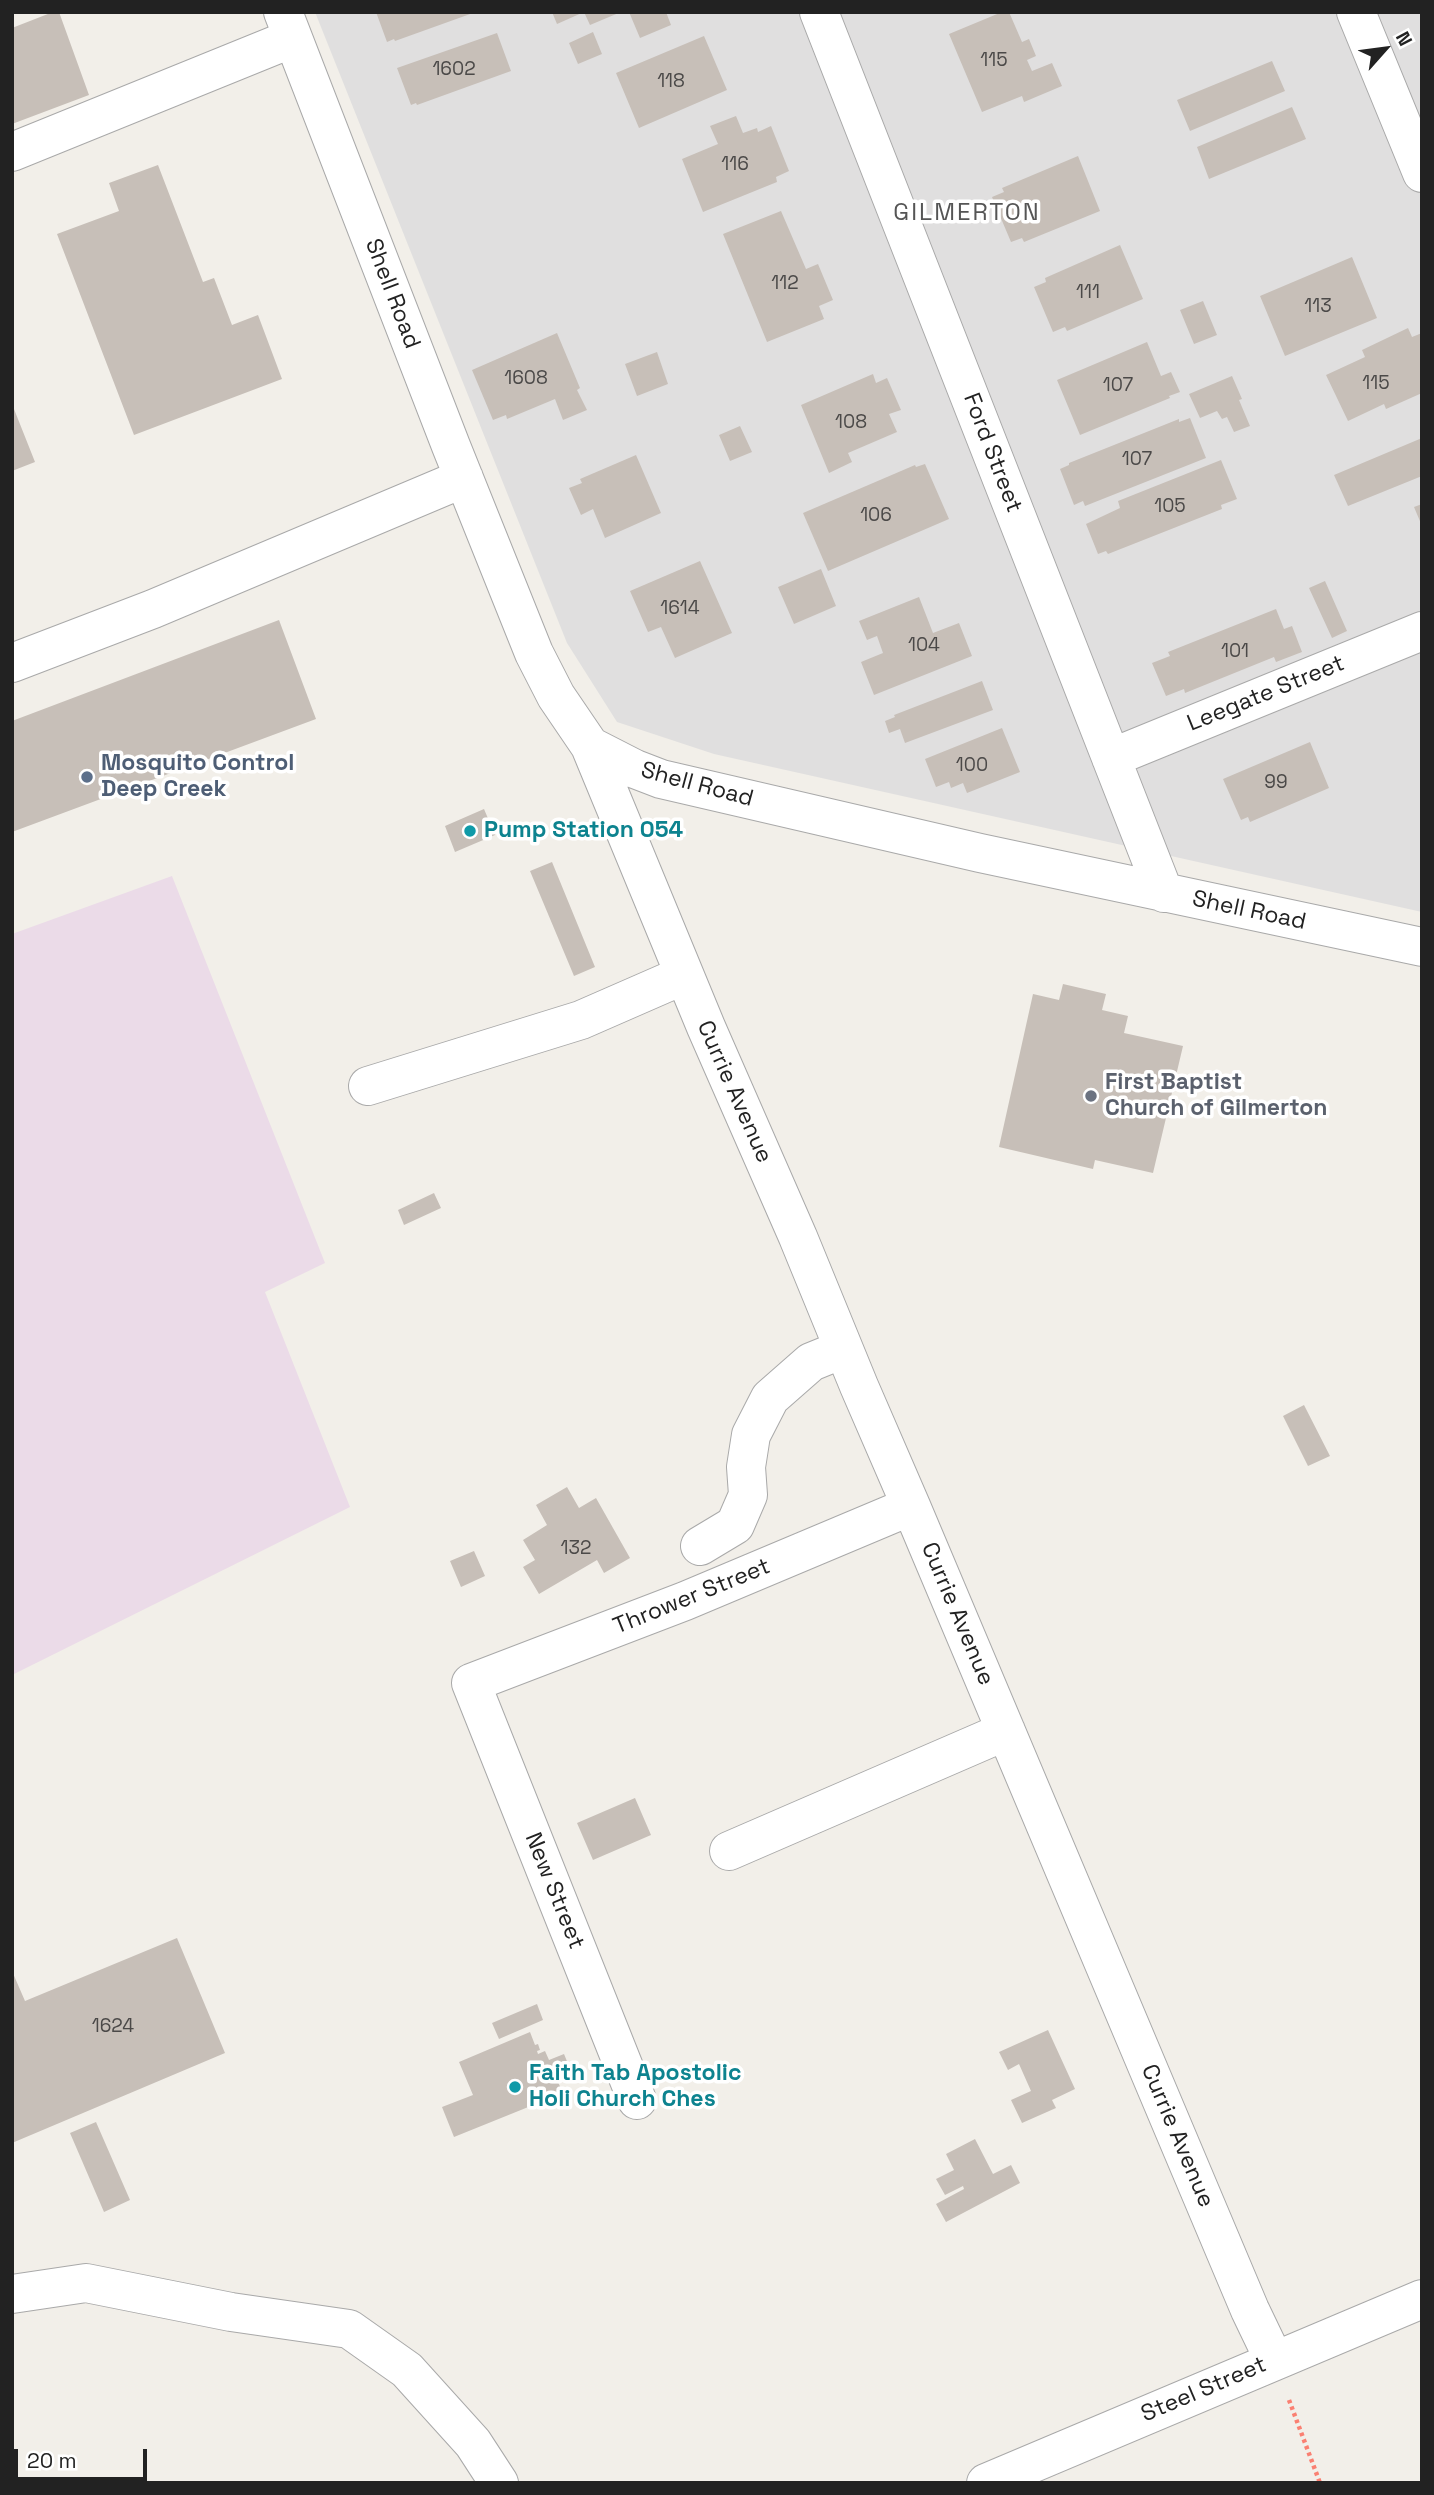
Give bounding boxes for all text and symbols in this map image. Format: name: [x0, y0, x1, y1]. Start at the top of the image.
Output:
north arrow: [1350, 14, 1420, 84]
text: N: [1390, 27, 1418, 50]
house number: 115: [980, 50, 1008, 72]
house number: 1602: [432, 59, 476, 81]
house number: 118: [657, 71, 685, 93]
house number: 116: [721, 154, 749, 176]
district label: GILMERTON: [894, 199, 1040, 227]
street label: Shell Road: [358, 235, 426, 353]
house number: 112: [771, 273, 799, 295]
house number: 111: [1076, 282, 1100, 304]
house number: 113: [1304, 296, 1332, 318]
house number: 1608: [504, 368, 548, 390]
house number: 115: [1362, 373, 1390, 395]
house number: 107: [1103, 375, 1133, 397]
street label: Ford Street: [957, 389, 1027, 517]
house number: 108: [835, 412, 867, 434]
house number: 107: [1122, 449, 1152, 471]
house number: 105: [1154, 496, 1186, 518]
house number: 106: [860, 505, 892, 527]
house number: 1614: [660, 598, 700, 620]
house number: 104: [908, 635, 940, 657]
house number: 101: [1221, 641, 1249, 663]
street label: Leegate Street: [1183, 650, 1349, 738]
place label: Mosquito Control Deep Creek: [101, 750, 294, 804]
house number: 100: [956, 755, 988, 777]
street label: Shell Road: [638, 757, 756, 813]
marker: Mosquito Control Deep Creek: [79, 769, 95, 785]
house number: 99: [1264, 772, 1288, 794]
place label: Pump Station 054: [484, 817, 683, 845]
marker: Pump Station 054: [462, 823, 478, 839]
street label: Shell Road: [1190, 886, 1308, 936]
street label: Currie Avenue: [690, 1017, 778, 1167]
place label: First Baptist Church of Gilmerton: [1105, 1069, 1328, 1123]
marker: First Baptist Church of Gilmerton: [1083, 1088, 1099, 1104]
house number: 132: [561, 1538, 591, 1560]
street label: Currie Avenue: [914, 1538, 1000, 1690]
street label: Thrower Street: [610, 1553, 774, 1641]
street label: New Street: [518, 1829, 590, 1953]
house number: 1624: [92, 2016, 134, 2038]
place label: Faith Tab Apostolic Holi Church Ches: [529, 2060, 741, 2114]
street label: Currie Avenue: [1134, 2060, 1220, 2212]
marker: Faith Tab Apostolic Holi Church Ches: [507, 2079, 523, 2095]
street label: Steel Street: [1137, 2351, 1271, 2429]
scale bar: [18, 2436, 150, 2480]
text: 20 m: [27, 2447, 77, 2474]

